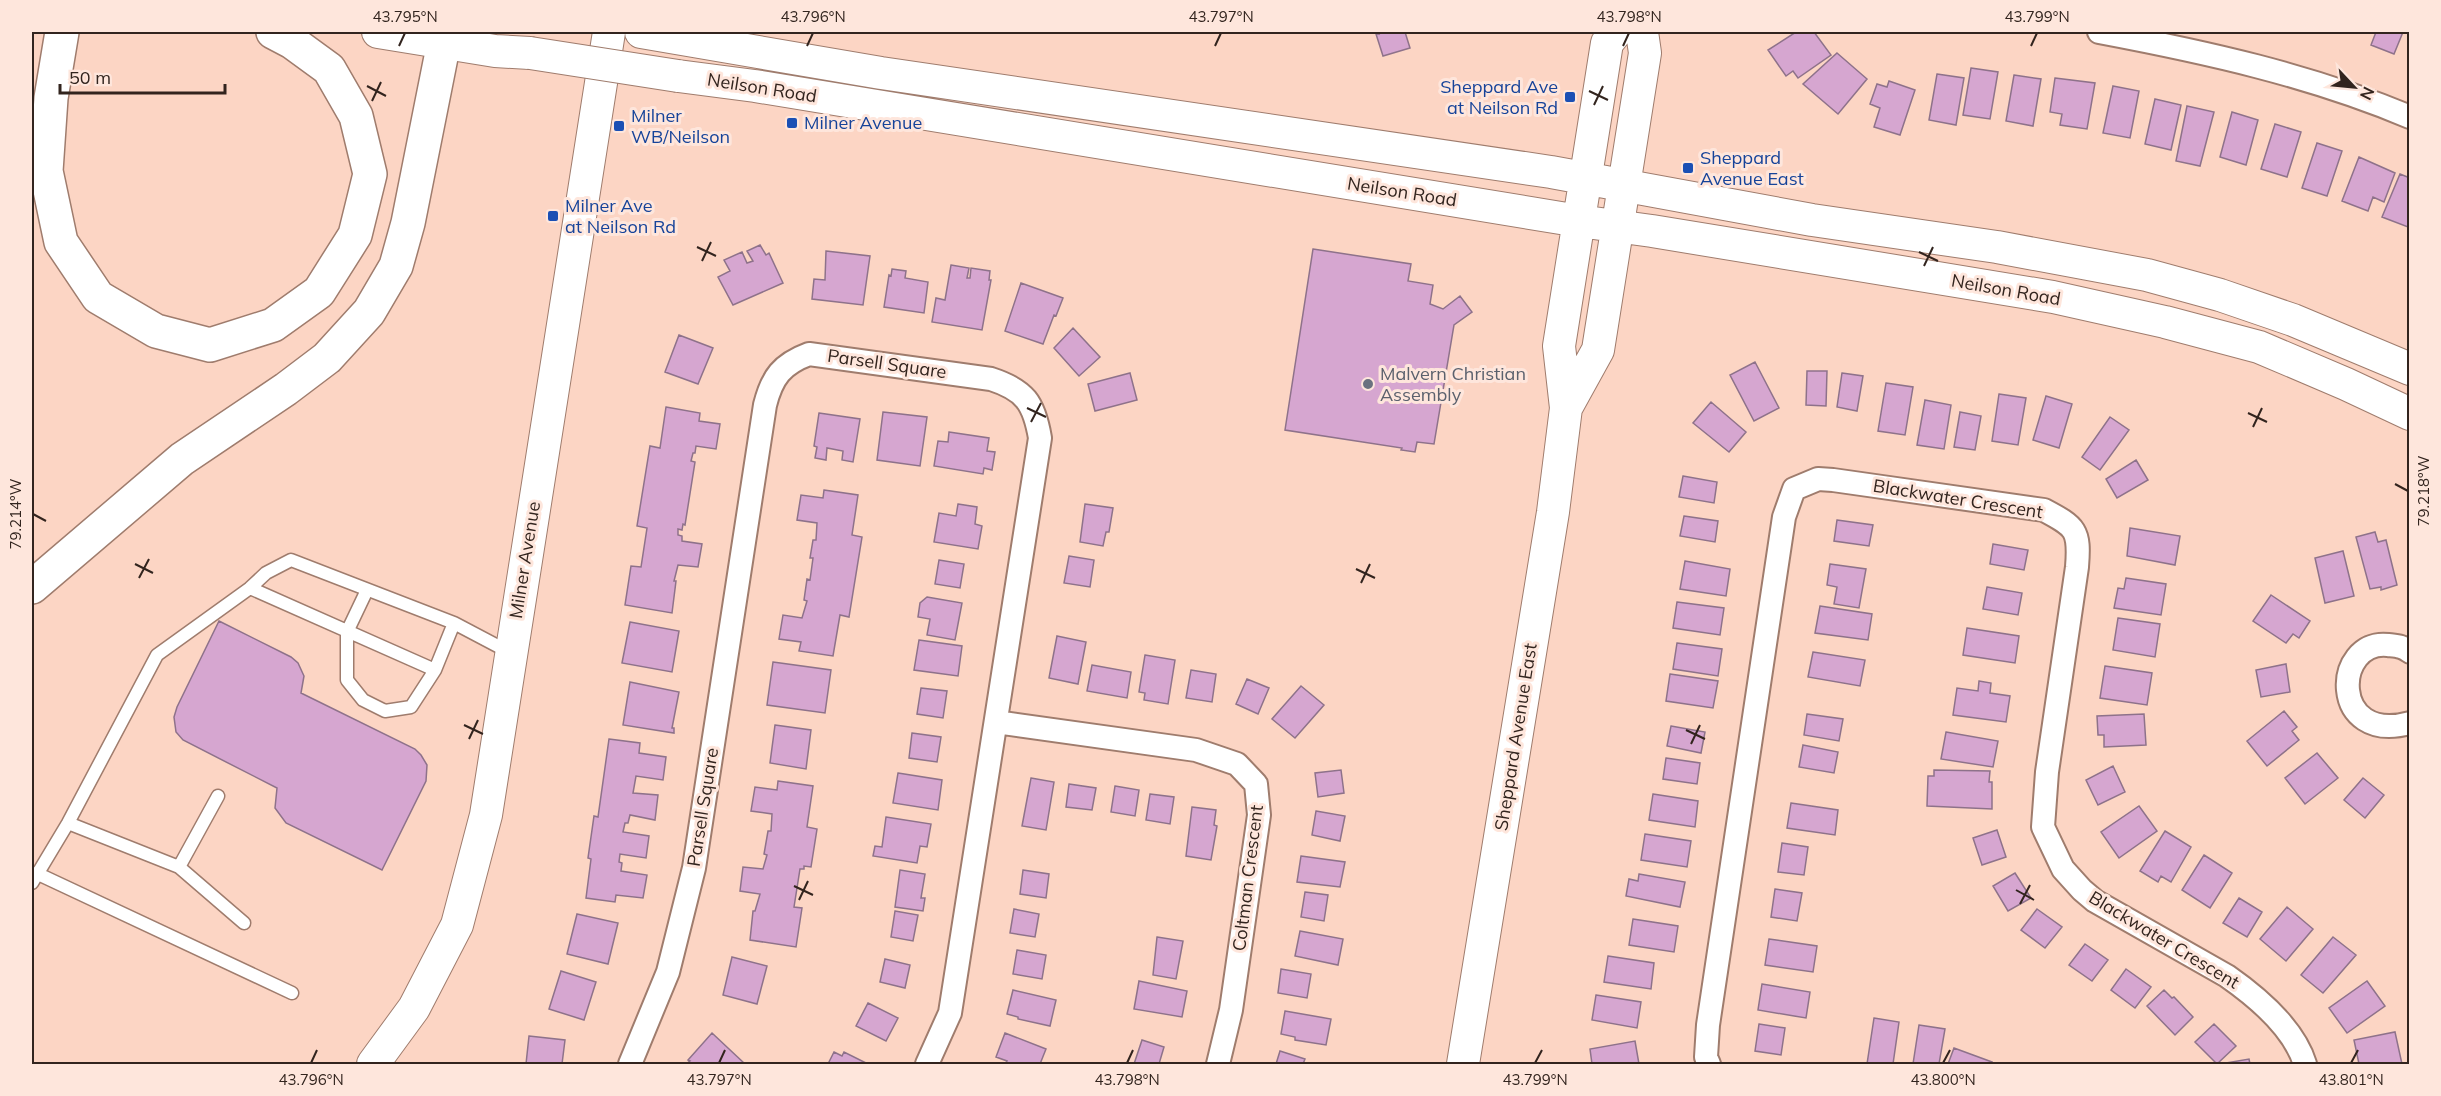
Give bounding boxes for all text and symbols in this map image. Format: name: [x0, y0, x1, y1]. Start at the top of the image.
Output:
text: 43.795°N: [372, 7, 438, 26]
text: 43.796°N: [780, 7, 846, 26]
text: 43.797°N: [1188, 7, 1254, 26]
text: 43.798°N: [1596, 7, 1662, 26]
text: 43.799°N: [2004, 7, 2070, 26]
scale bar: [60, 57, 225, 95]
north arrow: [2324, 57, 2384, 117]
text: 50 m: [69, 66, 111, 89]
street label: Neilson Road: [706, 68, 818, 107]
place label: Sheppard Ave at Neilson Rd: [1440, 75, 1558, 119]
text: N: [2356, 84, 2379, 103]
marker: Sheppard Ave at Neilson Rd: [1563, 90, 1577, 104]
place label: Milner WB/Neilson: [631, 104, 730, 148]
place label: Milner Avenue: [804, 111, 922, 134]
marker: Milner Avenue: [785, 116, 799, 130]
marker: Milner WB/Neilson: [612, 119, 626, 133]
place label: Sheppard Avenue East: [1700, 146, 1804, 190]
marker: Sheppard Avenue East: [1681, 161, 1695, 175]
street label: Neilson Road: [1346, 172, 1458, 211]
place label: Milner Ave at Neilson Rd: [565, 194, 676, 238]
marker: Milner Ave at Neilson Rd: [546, 209, 560, 223]
street label: Neilson Road: [1950, 269, 2062, 310]
street label: Parsell Square: [826, 344, 948, 383]
place label: Malvern Christian Assembly: [1380, 362, 1526, 406]
marker: Malvern Christian Assembly: [1361, 377, 1375, 391]
text: 79.218°W: [2414, 455, 2433, 526]
street label: Blackwater Crescent: [1872, 474, 2045, 523]
text: 79.214°W: [6, 478, 25, 549]
street label: Milner Avenue: [504, 500, 545, 620]
street label: Sheppard Avenue East: [1489, 641, 1542, 832]
street label: Parsell Square: [682, 746, 723, 868]
street label: Coltman Crescent: [1227, 803, 1268, 952]
street label: Blackwater Crescent: [2085, 886, 2244, 994]
text: 43.796°N: [278, 1070, 344, 1089]
text: 43.797°N: [686, 1070, 752, 1089]
text: 43.798°N: [1094, 1070, 1160, 1089]
text: 43.799°N: [1502, 1070, 1568, 1089]
text: 43.800°N: [1910, 1070, 1976, 1089]
text: 43.801°N: [2318, 1070, 2384, 1089]

